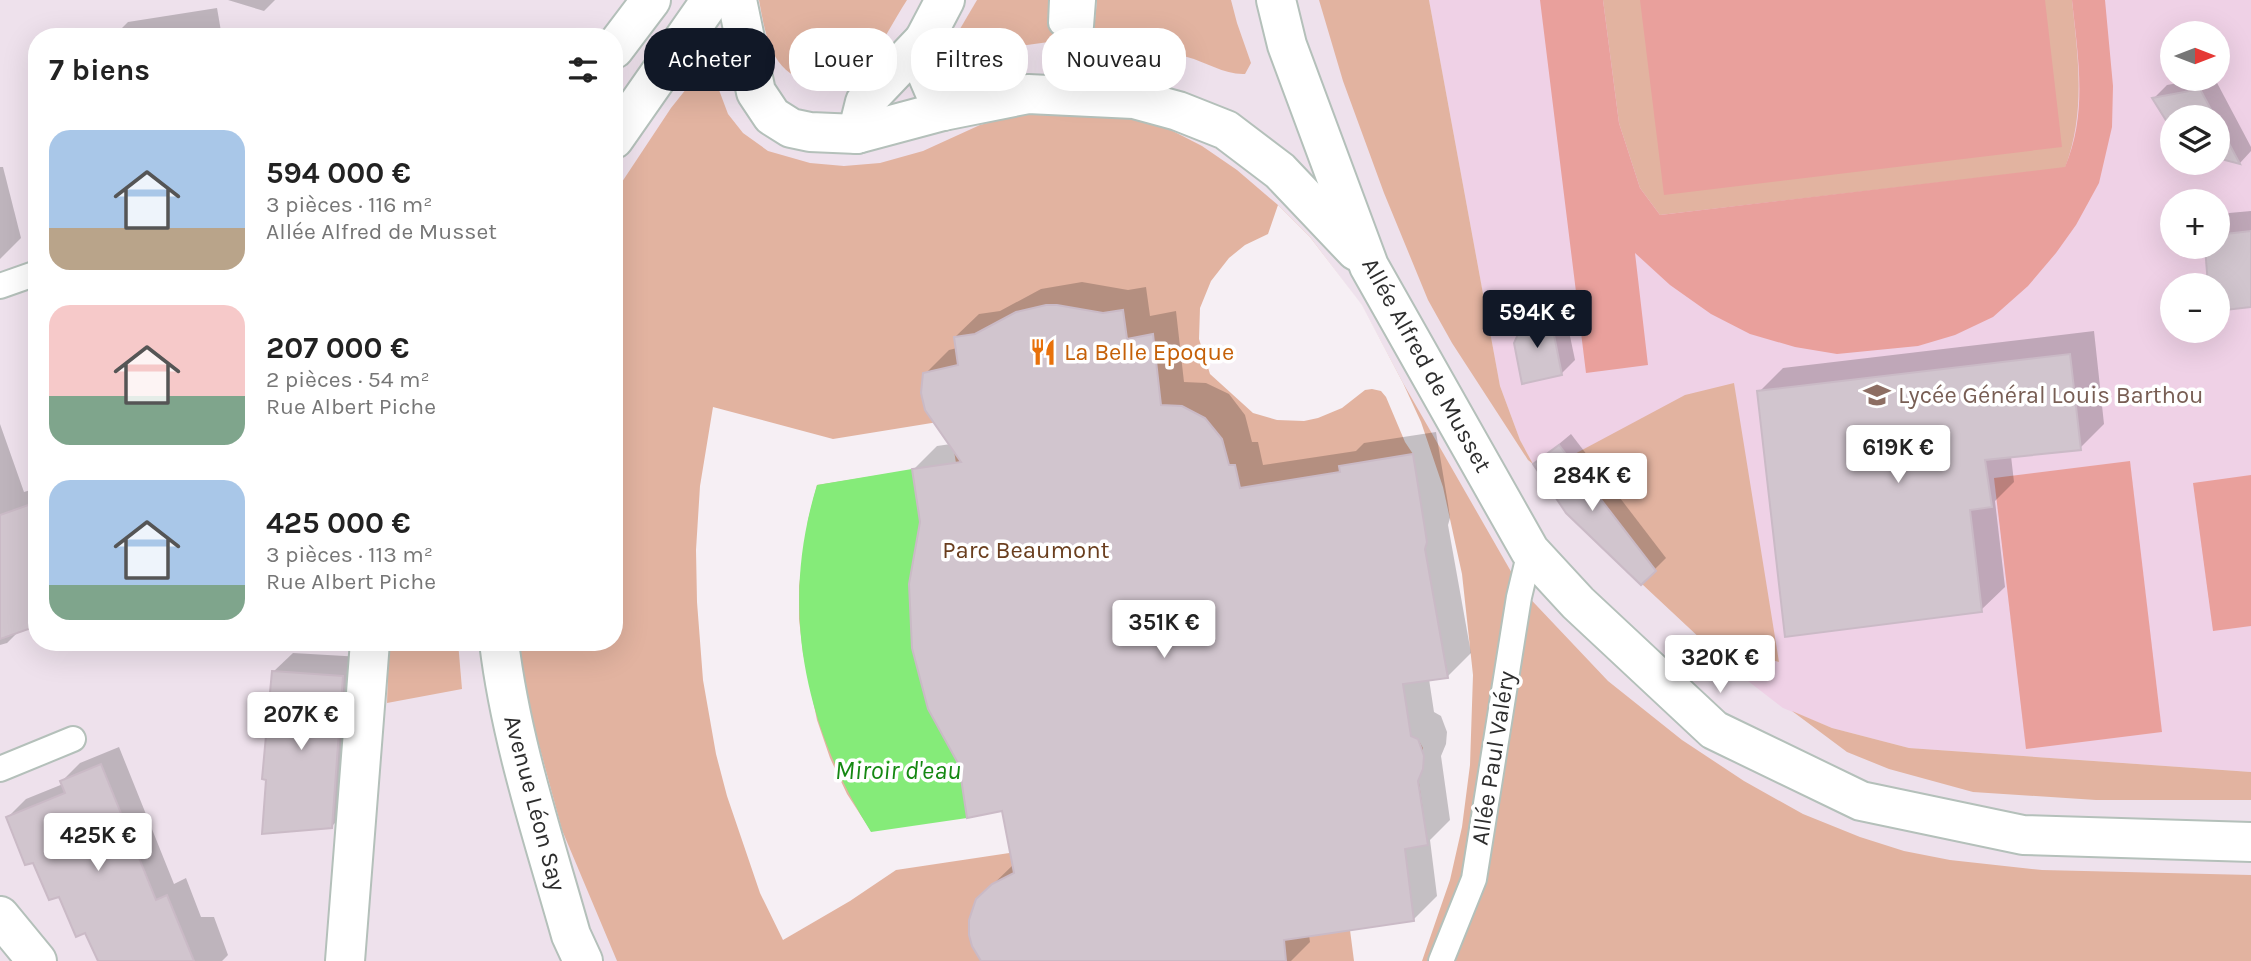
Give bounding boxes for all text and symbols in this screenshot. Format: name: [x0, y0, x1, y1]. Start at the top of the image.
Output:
north arrow: [2160, 21, 2230, 91]
map controls: [2160, 21, 2230, 343]
chip: Acheter: [644, 28, 775, 91]
chip: Louer: [789, 28, 897, 91]
chip: Filtres: [911, 28, 1028, 91]
chip: Nouveau: [1042, 28, 1186, 91]
icon: filters: [564, 51, 602, 89]
text: 7 biens: [49, 52, 150, 88]
button: layers: [2160, 105, 2230, 175]
text: 594 000 €: [266, 155, 411, 191]
icon: home: [105, 158, 189, 242]
button: +: [2160, 189, 2230, 259]
text: 3 pièces · 116 m²: [266, 191, 433, 218]
text: Allée Alfred de Musset: [266, 218, 497, 245]
street label: Allée Alfred de Musset: [1356, 253, 1498, 477]
button: −: [2160, 273, 2230, 343]
pin: 594K €: [1480, 290, 1594, 350]
text: 594K €: [1499, 299, 1575, 326]
text: 207 000 €: [266, 330, 409, 366]
icon: home: [105, 333, 189, 417]
restaurant icon: La Belle Epoque: [1028, 337, 1058, 367]
place label: La Belle Epoque: [1064, 338, 1234, 366]
text: 2 pièces · 54 m²: [266, 366, 430, 393]
school or university icon: Lycée Général Louis Barthou: [1862, 380, 1892, 410]
place label: Lycée Général Louis Barthou: [1898, 381, 2204, 409]
text: Rue Albert Piche: [266, 393, 436, 420]
pin: 619K €: [1841, 426, 1955, 485]
text: 619K €: [1862, 434, 1934, 461]
pin: 284K €: [1535, 454, 1649, 513]
text: 284K €: [1553, 462, 1631, 489]
text: 425 000 €: [266, 505, 411, 541]
icon: home: [105, 508, 189, 592]
park label: Parc Beaumont: [942, 536, 1110, 564]
text: 3 pièces · 113 m²: [266, 541, 433, 568]
text: Rue Albert Piche: [266, 568, 436, 595]
pin: 351K €: [1107, 600, 1221, 660]
text: 351K €: [1128, 609, 1200, 636]
pin: 320K €: [1663, 636, 1777, 695]
text: 320K €: [1681, 644, 1759, 671]
street label: Allée Paul Valéry: [1465, 669, 1521, 847]
pin: 207K €: [244, 692, 358, 752]
text: 207K €: [263, 701, 339, 728]
street label: Avenue Léon Say: [498, 712, 572, 894]
water label: Miroir d'eau: [835, 755, 961, 786]
pin: 425K €: [41, 814, 155, 873]
text: 425K €: [60, 822, 136, 849]

